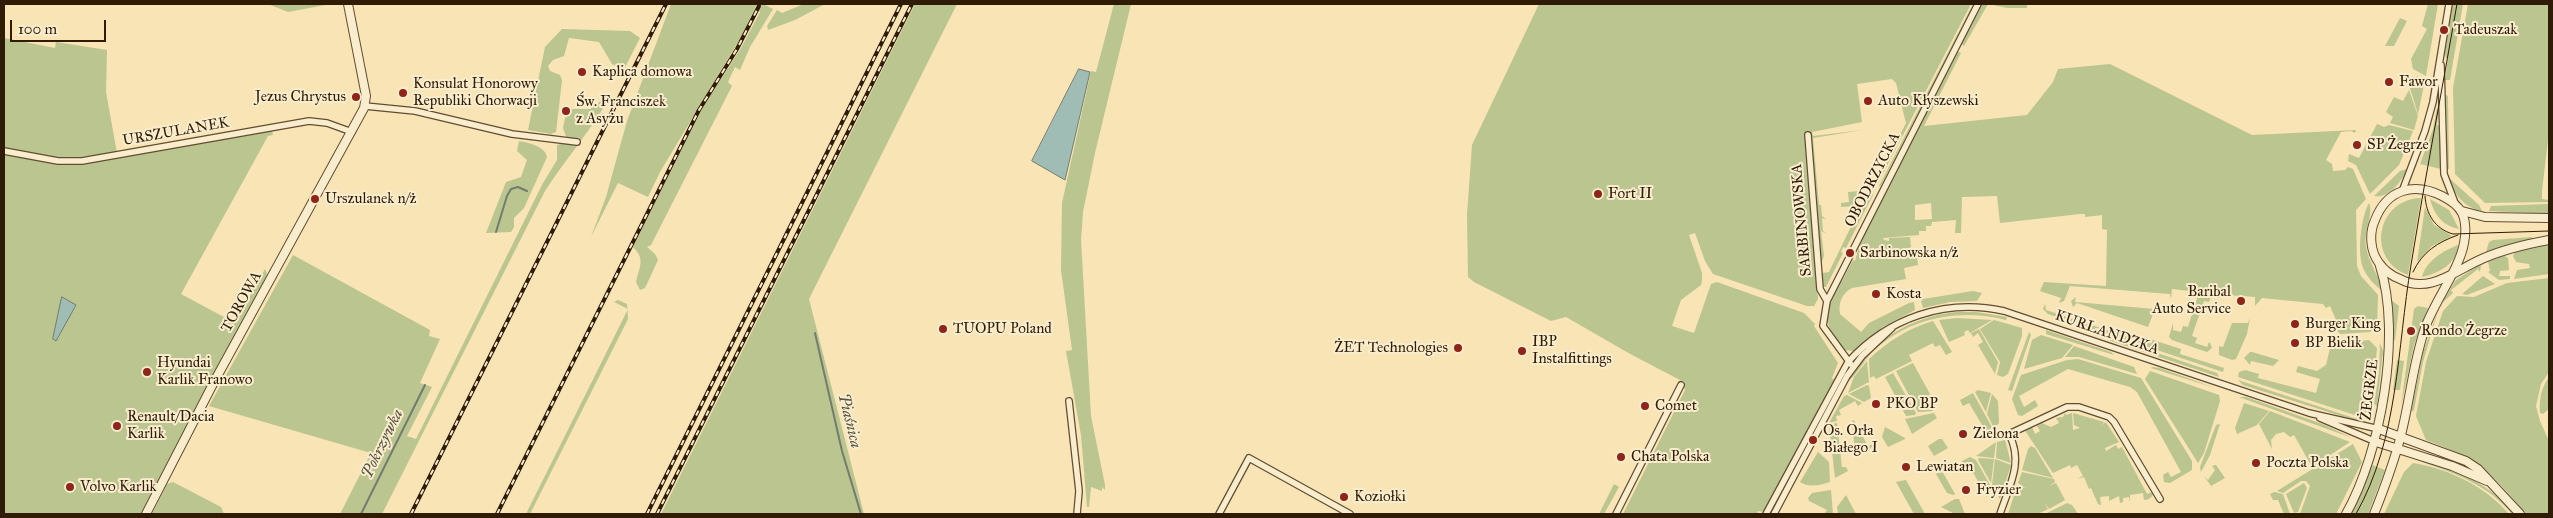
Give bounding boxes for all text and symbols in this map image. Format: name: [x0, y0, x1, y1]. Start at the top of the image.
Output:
scale bar: [12, 10, 109, 42]
text: 100 m: [18, 20, 57, 38]
place label: Tadeuszak: [2454, 21, 2517, 39]
marker: Tadeuszak: [2438, 24, 2450, 36]
place label: Kaplica domowa: [592, 63, 692, 81]
marker: Kaplica domowa: [576, 66, 588, 78]
place label: Fawor: [2399, 73, 2438, 91]
place label: Konsulat Honorowy Republiki Chorwacji: [413, 75, 538, 110]
marker: Fawor: [2383, 76, 2395, 88]
marker: Konsulat Honorowy Republiki Chorwacji: [397, 87, 409, 99]
place label: Jezus Chrystus: [255, 88, 346, 106]
marker: Jezus Chrystus: [350, 91, 362, 103]
place label: Auto Kłyszewski: [1878, 92, 1979, 110]
place label: Św. Franciszek z Asyżu: [576, 93, 666, 128]
marker: Auto Kłyszewski: [1862, 95, 1874, 107]
marker: Św. Franciszek z Asyżu: [560, 105, 572, 117]
street label: URSZULANEK: [121, 114, 231, 150]
street label: OBODRZYCKA: [1841, 130, 1905, 230]
place label: SP Żegrze: [2367, 136, 2429, 154]
marker: SP Żegrze: [2351, 139, 2363, 151]
street label: SARBINOWSKA: [1788, 163, 1816, 277]
place label: Fort II: [1608, 185, 1652, 203]
marker: Fort II: [1592, 188, 1604, 200]
place label: Urszulanek n/ż: [325, 190, 416, 208]
marker: Urszulanek n/ż: [309, 193, 321, 205]
place label: Sarbinowska n/ż: [1860, 244, 1959, 262]
marker: Sarbinowska n/ż: [1844, 247, 1856, 259]
street label: TOROWA: [218, 268, 266, 336]
place label: Baribal Auto Service: [2152, 283, 2231, 318]
place label: Kosta: [1886, 285, 1921, 303]
marker: Kosta: [1870, 288, 1882, 300]
marker: Baribal Auto Service: [2235, 295, 2247, 307]
street label: KURLANDZKA: [2053, 307, 2161, 359]
place label: Burger King: [2305, 315, 2381, 333]
marker: Burger King: [2289, 318, 2301, 330]
place label: TUOPU Poland: [953, 320, 1052, 338]
place label: Rondo Żegrze: [2421, 322, 2507, 340]
marker: TUOPU Poland: [937, 323, 949, 335]
marker: Rondo Żegrze: [2405, 325, 2417, 337]
place label: IBP Instalfittings: [1532, 333, 1612, 368]
place label: BP Bielik: [2305, 334, 2362, 352]
marker: BP Bielik: [2289, 337, 2301, 349]
place label: ŻET Technologies: [1334, 339, 1448, 357]
marker: ŻET Technologies: [1452, 342, 1464, 354]
marker: IBP Instalfittings: [1516, 345, 1528, 357]
place label: Hyundai Karlik Franowo: [157, 354, 252, 389]
street label: ŻEGRZE: [2357, 358, 2383, 422]
marker: Hyundai Karlik Franowo: [141, 366, 153, 378]
water label: Piaśnica: [833, 392, 865, 450]
place label: PKO BP: [1886, 395, 1938, 413]
place label: Comet: [1655, 397, 1697, 415]
marker: PKO BP: [1870, 398, 1882, 410]
marker: Comet: [1639, 400, 1651, 412]
water label: Pokrzywka: [358, 406, 408, 482]
place label: Renault/Dacia Karlik: [127, 408, 214, 443]
marker: Renault/Dacia Karlik: [111, 420, 123, 432]
place label: Os. Orła Białego I: [1823, 422, 1878, 457]
place label: Zielona: [1973, 425, 2019, 443]
marker: Zielona: [1957, 428, 1969, 440]
marker: Os. Orła Białego I: [1807, 434, 1819, 446]
place label: Chata Polska: [1631, 448, 1709, 466]
marker: Chata Polska: [1615, 451, 1627, 463]
place label: Poczta Polska: [2266, 454, 2349, 472]
marker: Poczta Polska: [2250, 457, 2262, 469]
place label: Lewiatan: [1916, 458, 1973, 476]
marker: Lewiatan: [1900, 461, 1912, 473]
place label: Volvo Karlik: [80, 478, 157, 496]
marker: Volvo Karlik: [64, 481, 76, 493]
place label: Fryzier: [1976, 481, 2021, 499]
marker: Fryzier: [1960, 484, 1972, 496]
place label: Koziołki: [1354, 488, 1406, 506]
marker: Koziołki: [1338, 491, 1350, 503]

